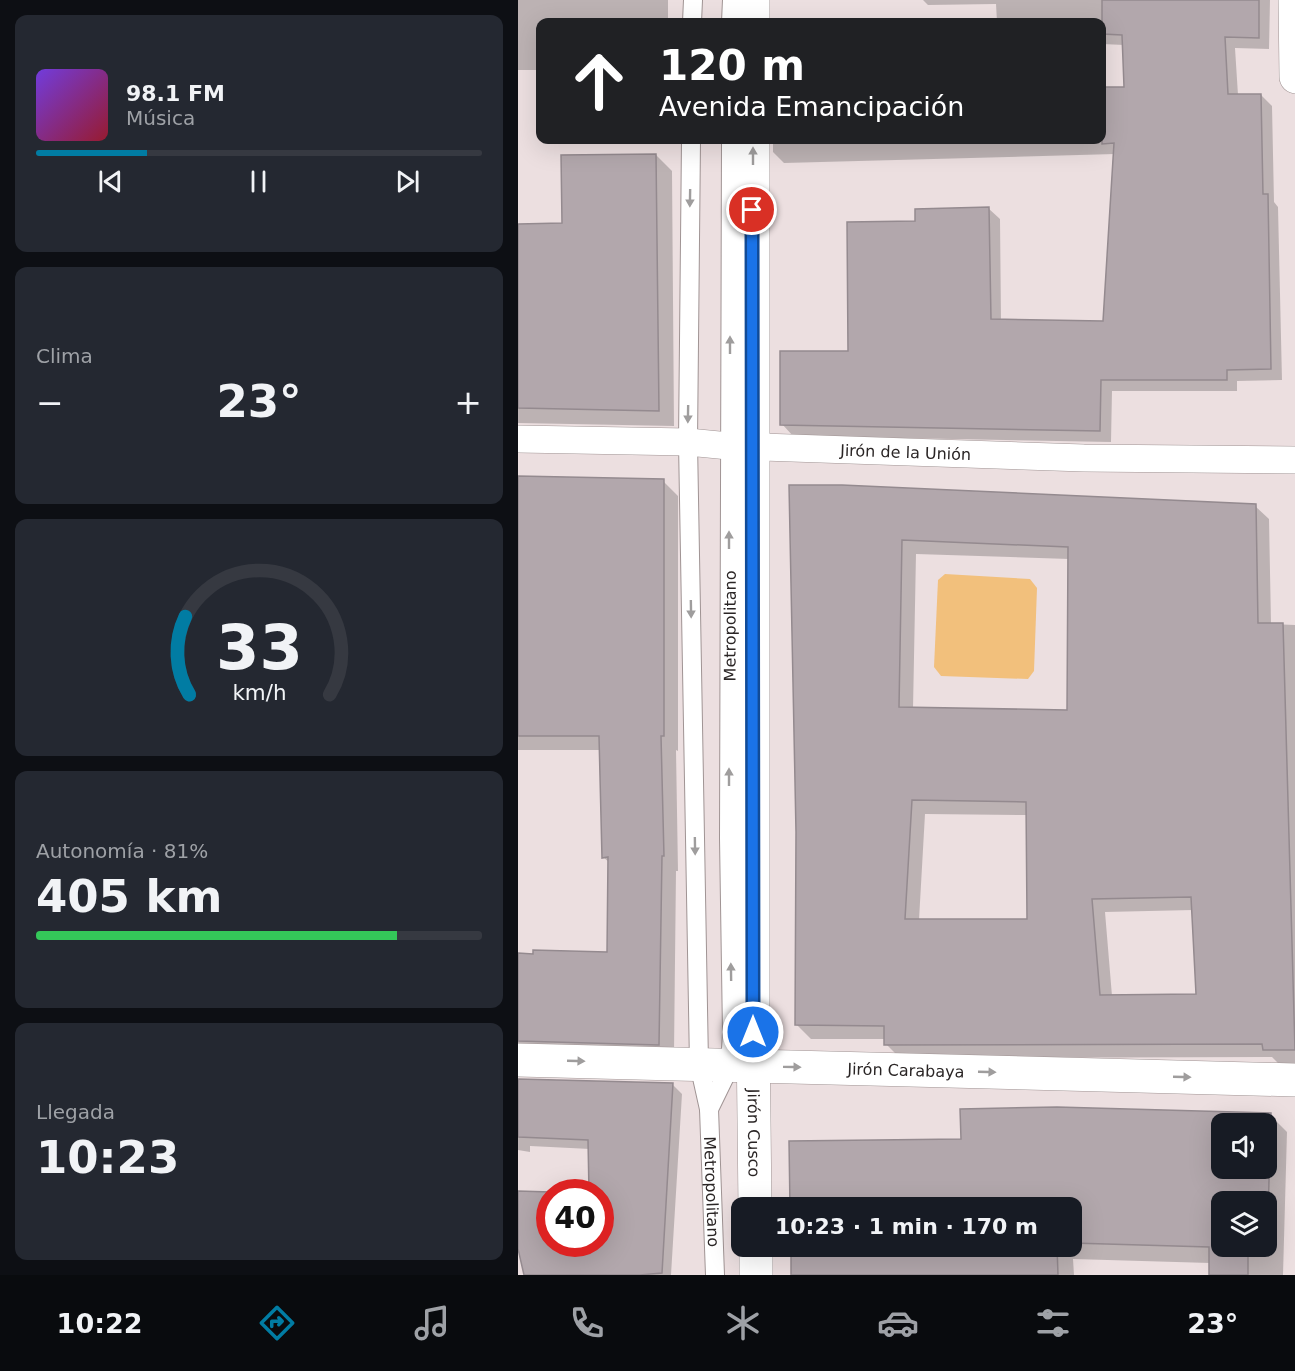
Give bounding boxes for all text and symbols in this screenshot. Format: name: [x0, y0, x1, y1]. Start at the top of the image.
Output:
text: 120 m: [659, 41, 805, 90]
icon: ahead: [560, 42, 638, 120]
text: 98.1 FM: [126, 81, 225, 106]
text: Avenida Emancipación: [659, 91, 964, 122]
text: Música: [126, 106, 195, 130]
one-way arrow: [748, 147, 758, 166]
icon: previous: [94, 165, 127, 198]
icon: pause: [242, 165, 275, 198]
icon: next: [391, 165, 424, 198]
pin: [726, 184, 777, 235]
one-way arrow: [685, 188, 695, 207]
icon: arrive: [735, 193, 768, 226]
one-way arrow: [725, 335, 735, 354]
text: Clima: [36, 344, 93, 368]
text: 23°: [216, 375, 302, 428]
text: −: [36, 383, 64, 422]
text: +: [454, 383, 482, 422]
one-way arrow: [683, 404, 693, 423]
street label: Jirón de la Unión: [839, 441, 972, 464]
one-way arrow: [724, 530, 734, 549]
street label: Metropolitano: [720, 570, 740, 681]
one-way arrow: [686, 599, 696, 618]
text: 33: [216, 611, 302, 684]
text: km/h: [232, 680, 286, 705]
one-way arrow: [724, 767, 734, 786]
one-way arrow: [691, 836, 700, 855]
text: Autonomía · 81%: [36, 839, 208, 863]
text: 405 km: [36, 870, 222, 923]
one-way arrow: [726, 962, 736, 981]
position arrow: [721, 1000, 785, 1064]
one-way arrow: [567, 1057, 586, 1066]
street label: Jirón Carabaya: [846, 1059, 965, 1081]
one-way arrow: [783, 1062, 802, 1071]
one-way arrow: [978, 1067, 997, 1077]
one-way arrow: [1173, 1073, 1192, 1082]
street label: Jirón Cusco: [744, 1088, 764, 1177]
text: Llegada: [36, 1100, 115, 1124]
map controls: [1211, 1113, 1277, 1257]
button: sound: [1211, 1113, 1277, 1179]
text: 10:23: [36, 1131, 179, 1184]
street label: Metropolitano: [700, 1136, 723, 1247]
speed limit sign: 40: [536, 1179, 614, 1257]
button: layers: [1211, 1191, 1277, 1257]
text: 10:23 · 1 min · 170 m: [775, 1214, 1038, 1239]
icon: directions: [256, 1302, 298, 1344]
icon: music: [411, 1302, 453, 1344]
icon: phone: [566, 1302, 608, 1344]
icon: climate: [722, 1302, 764, 1344]
icon: car: [877, 1302, 919, 1344]
icon: filters: [1032, 1302, 1074, 1344]
text: 10:22: [57, 1308, 143, 1339]
text: 23°: [1187, 1308, 1238, 1339]

